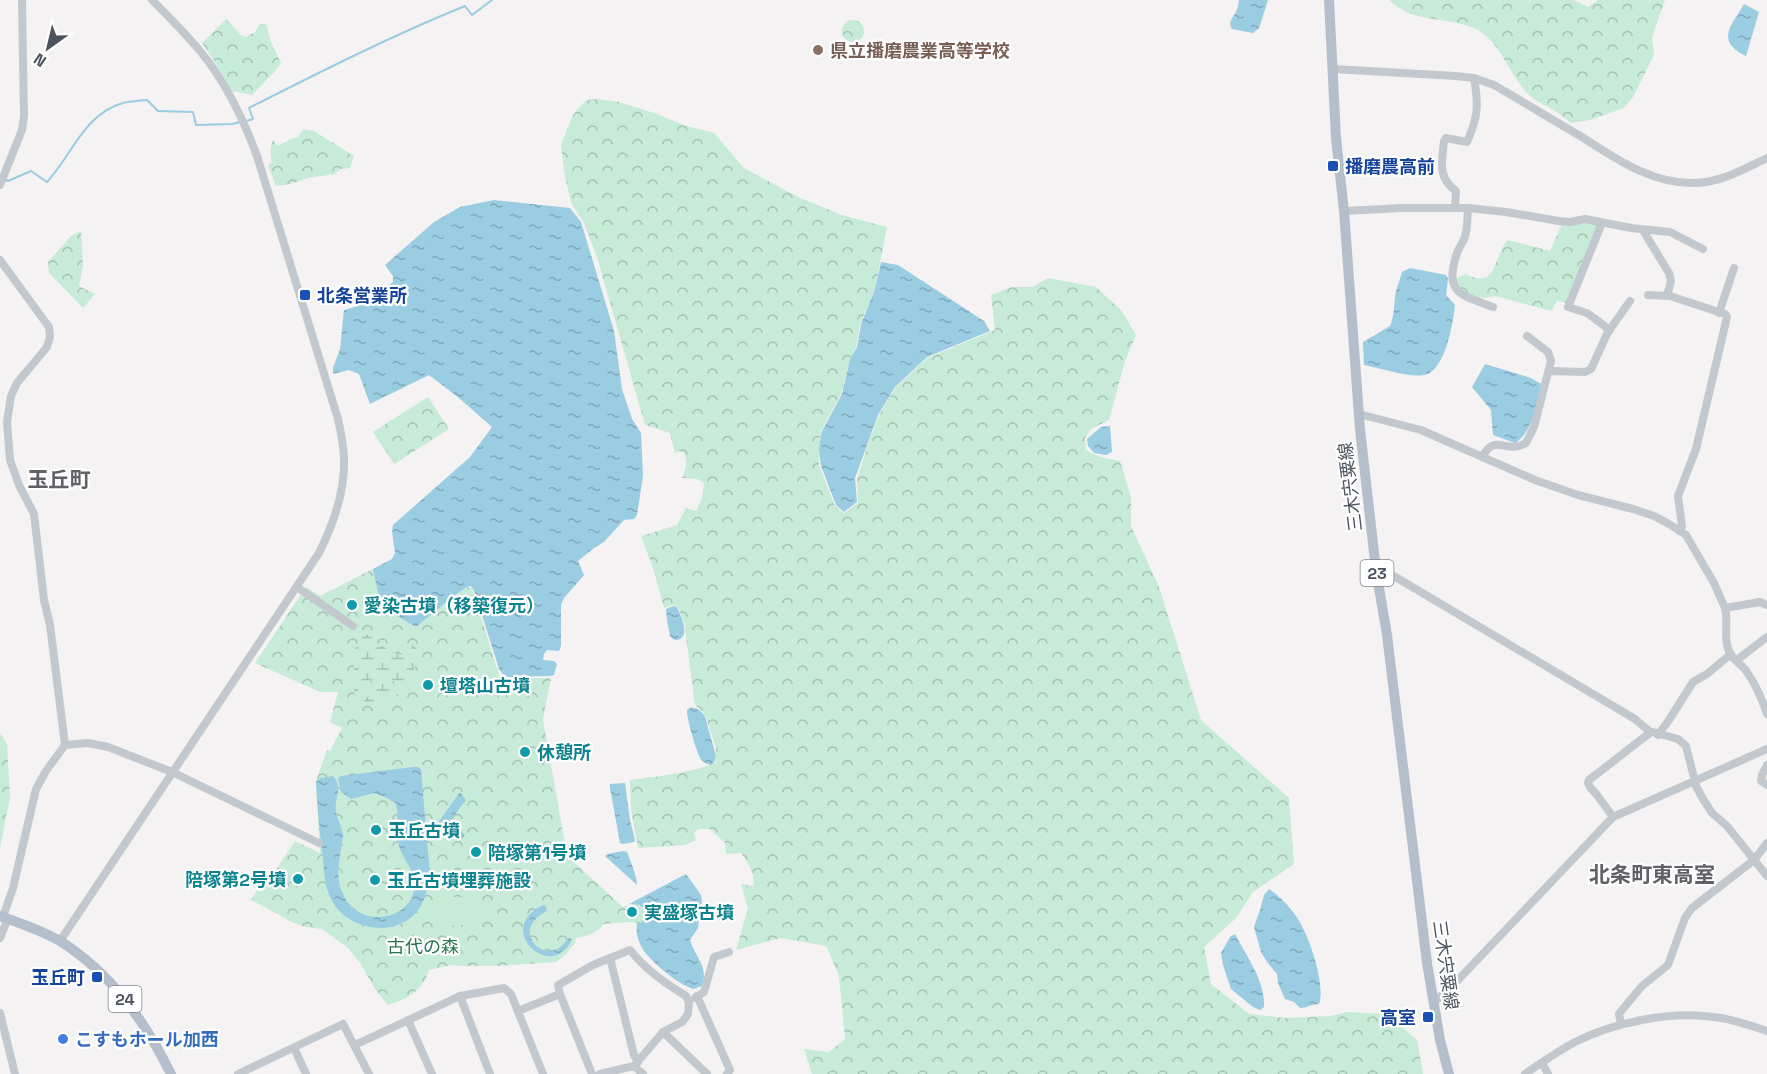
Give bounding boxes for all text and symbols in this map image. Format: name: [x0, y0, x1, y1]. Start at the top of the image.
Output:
north arrow: [18, 18, 78, 78]
place label: 県立播磨農業高等学校: [830, 39, 1010, 62]
marker: 県立播磨農業高等学校: [811, 43, 825, 57]
text: N: [30, 48, 50, 72]
place label: 播磨農高前: [1345, 155, 1435, 178]
marker: 播磨農高前: [1326, 159, 1340, 173]
place label: 北条営業所: [317, 284, 407, 307]
marker: 北条営業所: [298, 288, 312, 302]
street label: 三木宍粟線: [1333, 441, 1367, 533]
district label: 玉丘町: [28, 466, 91, 493]
road number: 23: [1360, 560, 1394, 586]
place label: 愛染古墳（移築復元）: [364, 594, 544, 617]
marker: 愛染古墳（移築復元）: [345, 598, 359, 612]
place label: 壇塔山古墳: [440, 674, 530, 697]
marker: 壇塔山古墳: [421, 678, 435, 692]
place label: 休憩所: [537, 741, 591, 764]
marker: 休憩所: [518, 745, 532, 759]
place label: 玉丘古墳: [388, 819, 460, 842]
marker: 玉丘古墳: [369, 823, 383, 837]
place label: 陪塚第1号墳: [488, 841, 586, 864]
marker: 陪塚第1号墳: [469, 845, 483, 859]
district label: 北条町東高室: [1589, 861, 1715, 888]
place label: 陪塚第2号墳: [185, 868, 286, 891]
place label: 玉丘古墳埋葬施設: [387, 869, 531, 892]
marker: 陪塚第2号墳: [291, 872, 305, 886]
marker: 玉丘古墳埋葬施設: [368, 873, 382, 887]
place label: 実盛塚古墳: [644, 901, 734, 924]
marker: 実盛塚古墳: [625, 905, 639, 919]
street label: 三木宍粟線: [1428, 919, 1464, 1011]
park label: 古代の森: [387, 935, 459, 958]
place label: 玉丘町: [31, 966, 85, 989]
marker: 玉丘町: [90, 970, 104, 984]
road number: 24: [108, 986, 142, 1012]
place label: 高室: [1380, 1006, 1416, 1029]
marker: 高室: [1421, 1010, 1435, 1024]
place label: こすもホール加西: [75, 1028, 219, 1051]
marker: こすもホール加西: [56, 1032, 70, 1046]

